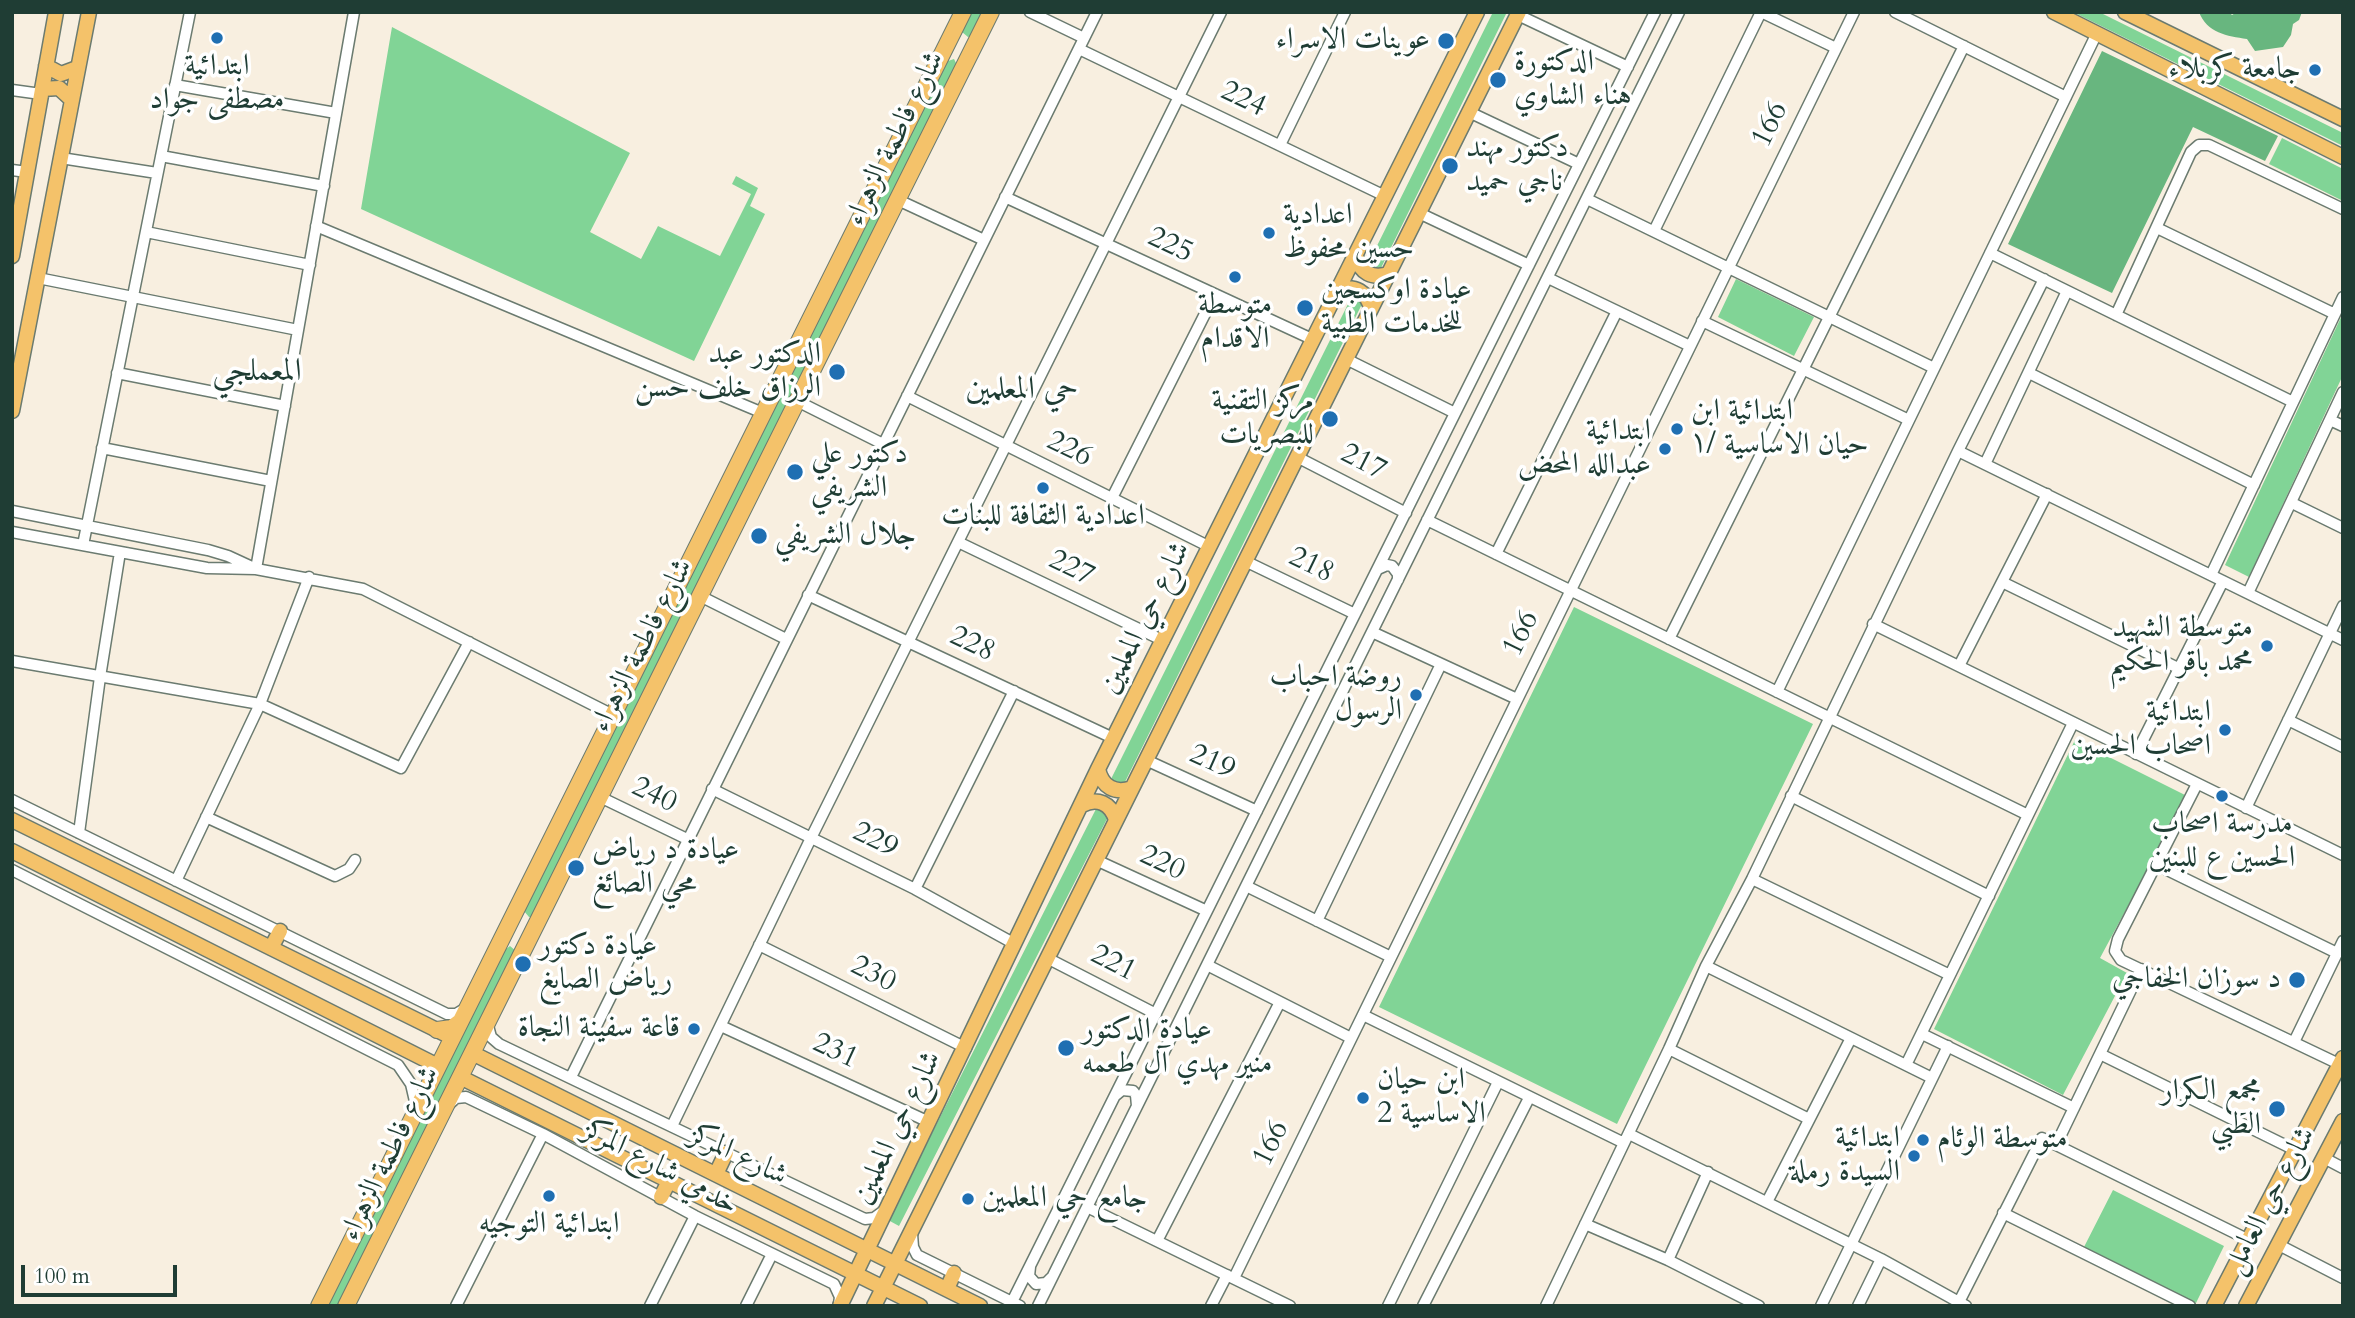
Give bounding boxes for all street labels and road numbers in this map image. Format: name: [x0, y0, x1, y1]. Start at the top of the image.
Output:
street label: شارع فاطمة الزهراء: [838, 46, 954, 232]
street label: 224: [1215, 74, 1271, 126]
street label: 166: [1745, 96, 1797, 154]
street label: 225: [1142, 220, 1198, 272]
street label: 226: [1040, 424, 1098, 476]
street label: 217: [1334, 436, 1392, 490]
street label: شارع حي المعلمين: [1092, 536, 1200, 700]
street label: 218: [1282, 540, 1340, 592]
street label: 227: [1042, 543, 1100, 595]
street label: شارع فاطمة الزهراء: [584, 553, 702, 739]
street label: 166: [1496, 605, 1548, 663]
street label: 228: [944, 619, 1000, 671]
street label: 219: [1184, 737, 1240, 789]
street label: 240: [625, 770, 683, 822]
street label: 229: [846, 815, 904, 867]
street label: 220: [1134, 838, 1190, 890]
street label: 221: [1084, 937, 1142, 991]
street label: 230: [844, 948, 902, 1002]
street label: 231: [807, 1026, 863, 1078]
street label: شارع حي المعلمين: [845, 1046, 951, 1210]
street label: شارع فاطمة الزهراء: [333, 1061, 449, 1247]
street label: خدمي شارع المركز: [576, 1112, 744, 1224]
street label: 166: [1246, 1115, 1298, 1173]
street label: شارع المركز: [683, 1117, 793, 1195]
street label: شارع حي العامل: [2217, 1121, 2325, 1281]

